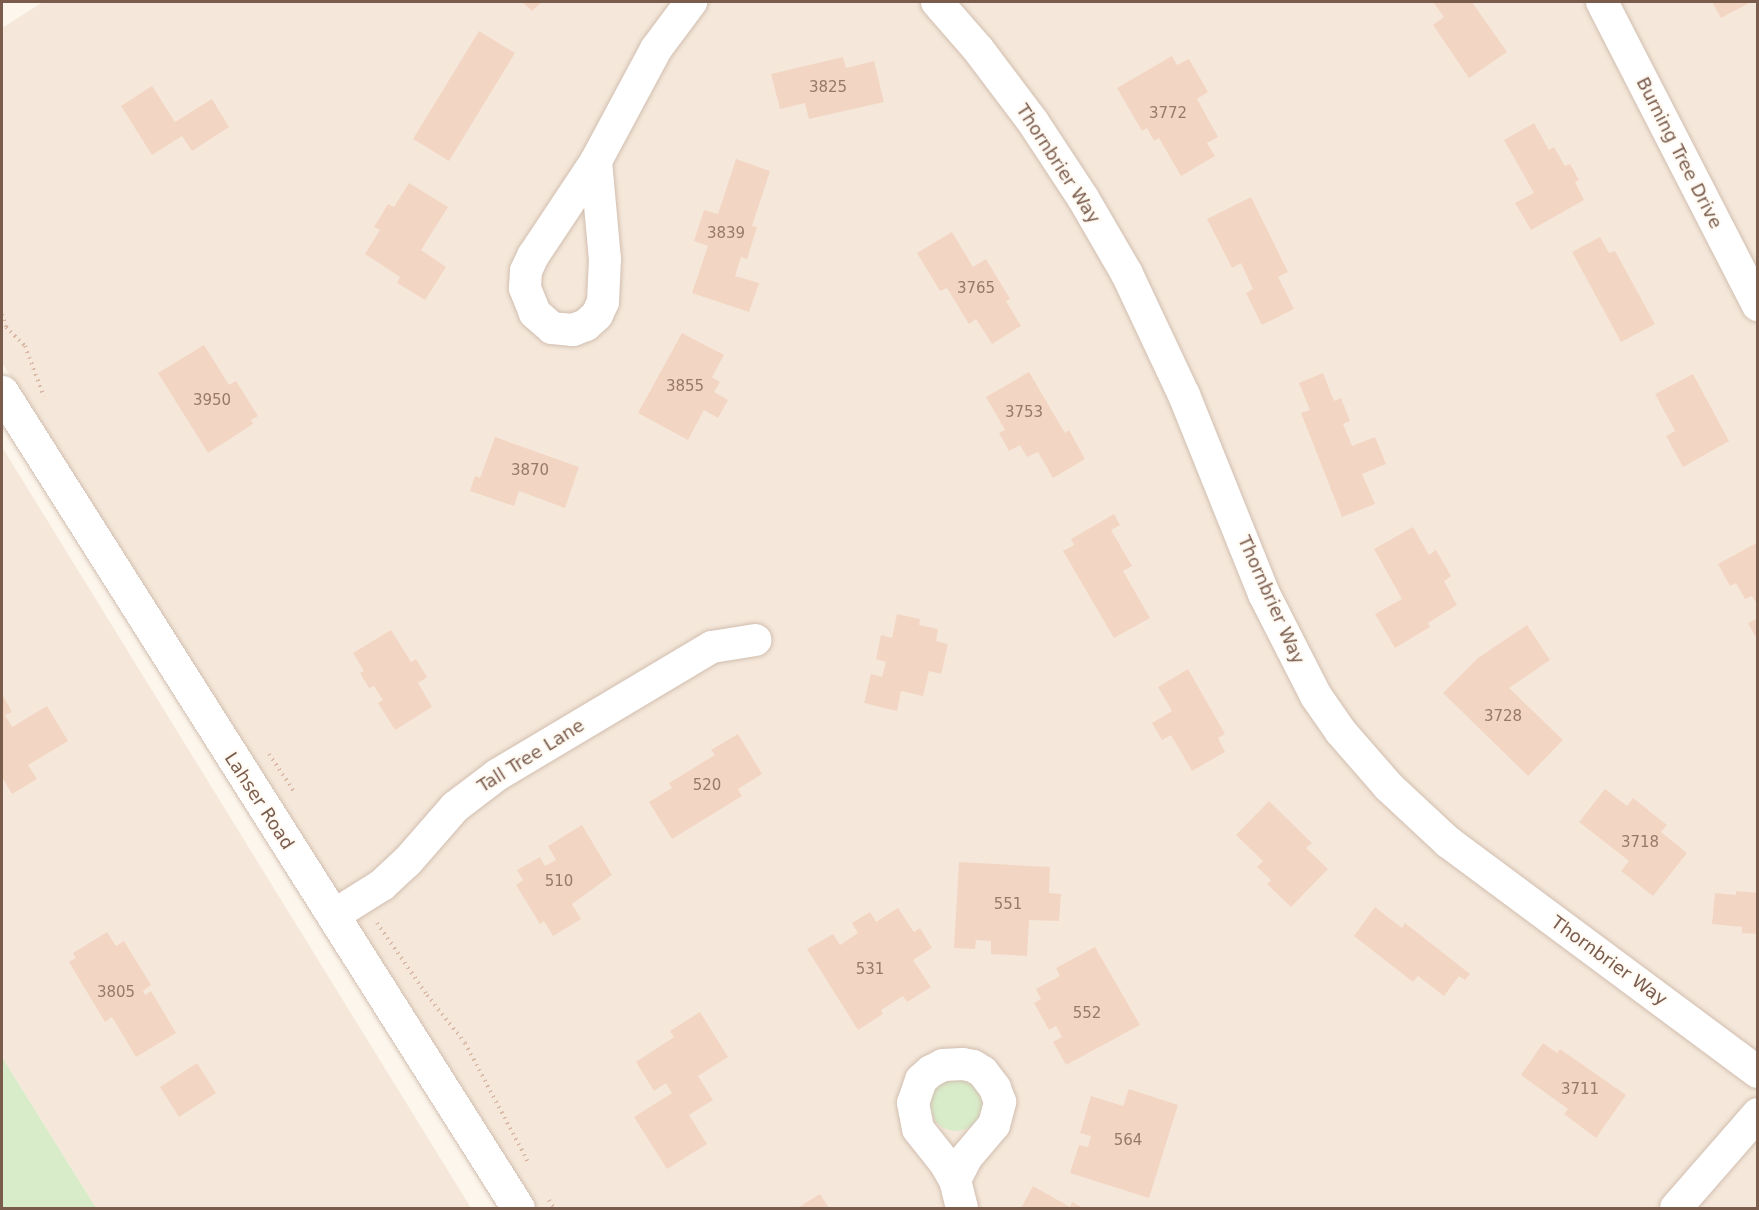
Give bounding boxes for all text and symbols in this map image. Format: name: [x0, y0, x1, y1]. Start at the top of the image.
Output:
street label: Burning Tree Drive: [1631, 74, 1727, 232]
house number: 3825: [809, 79, 847, 97]
street label: Thornbrier Way: [1011, 100, 1105, 228]
house number: 3772: [1149, 105, 1187, 123]
house number: 3839: [707, 225, 745, 243]
house number: 3765: [957, 280, 995, 298]
house number: 3855: [666, 378, 704, 396]
house number: 3950: [193, 392, 231, 410]
house number: 3753: [1005, 404, 1043, 422]
house number: 3870: [511, 462, 549, 480]
street label: Thornbrier Way: [1233, 532, 1309, 668]
house number: 3728: [1484, 708, 1522, 726]
street label: Tall Tree Lane: [474, 715, 588, 797]
street label: Lahser Road: [220, 748, 298, 854]
house number: 520: [693, 777, 721, 795]
house number: 3718: [1621, 834, 1659, 852]
house number: 510: [545, 873, 573, 891]
house number: 551: [994, 896, 1022, 914]
street label: Thornbrier Way: [1547, 912, 1671, 1010]
house number: 531: [856, 961, 884, 979]
house number: 3805: [97, 984, 135, 1002]
house number: 552: [1073, 1005, 1101, 1023]
house number: 3711: [1561, 1081, 1599, 1099]
house number: 564: [1114, 1132, 1142, 1150]

